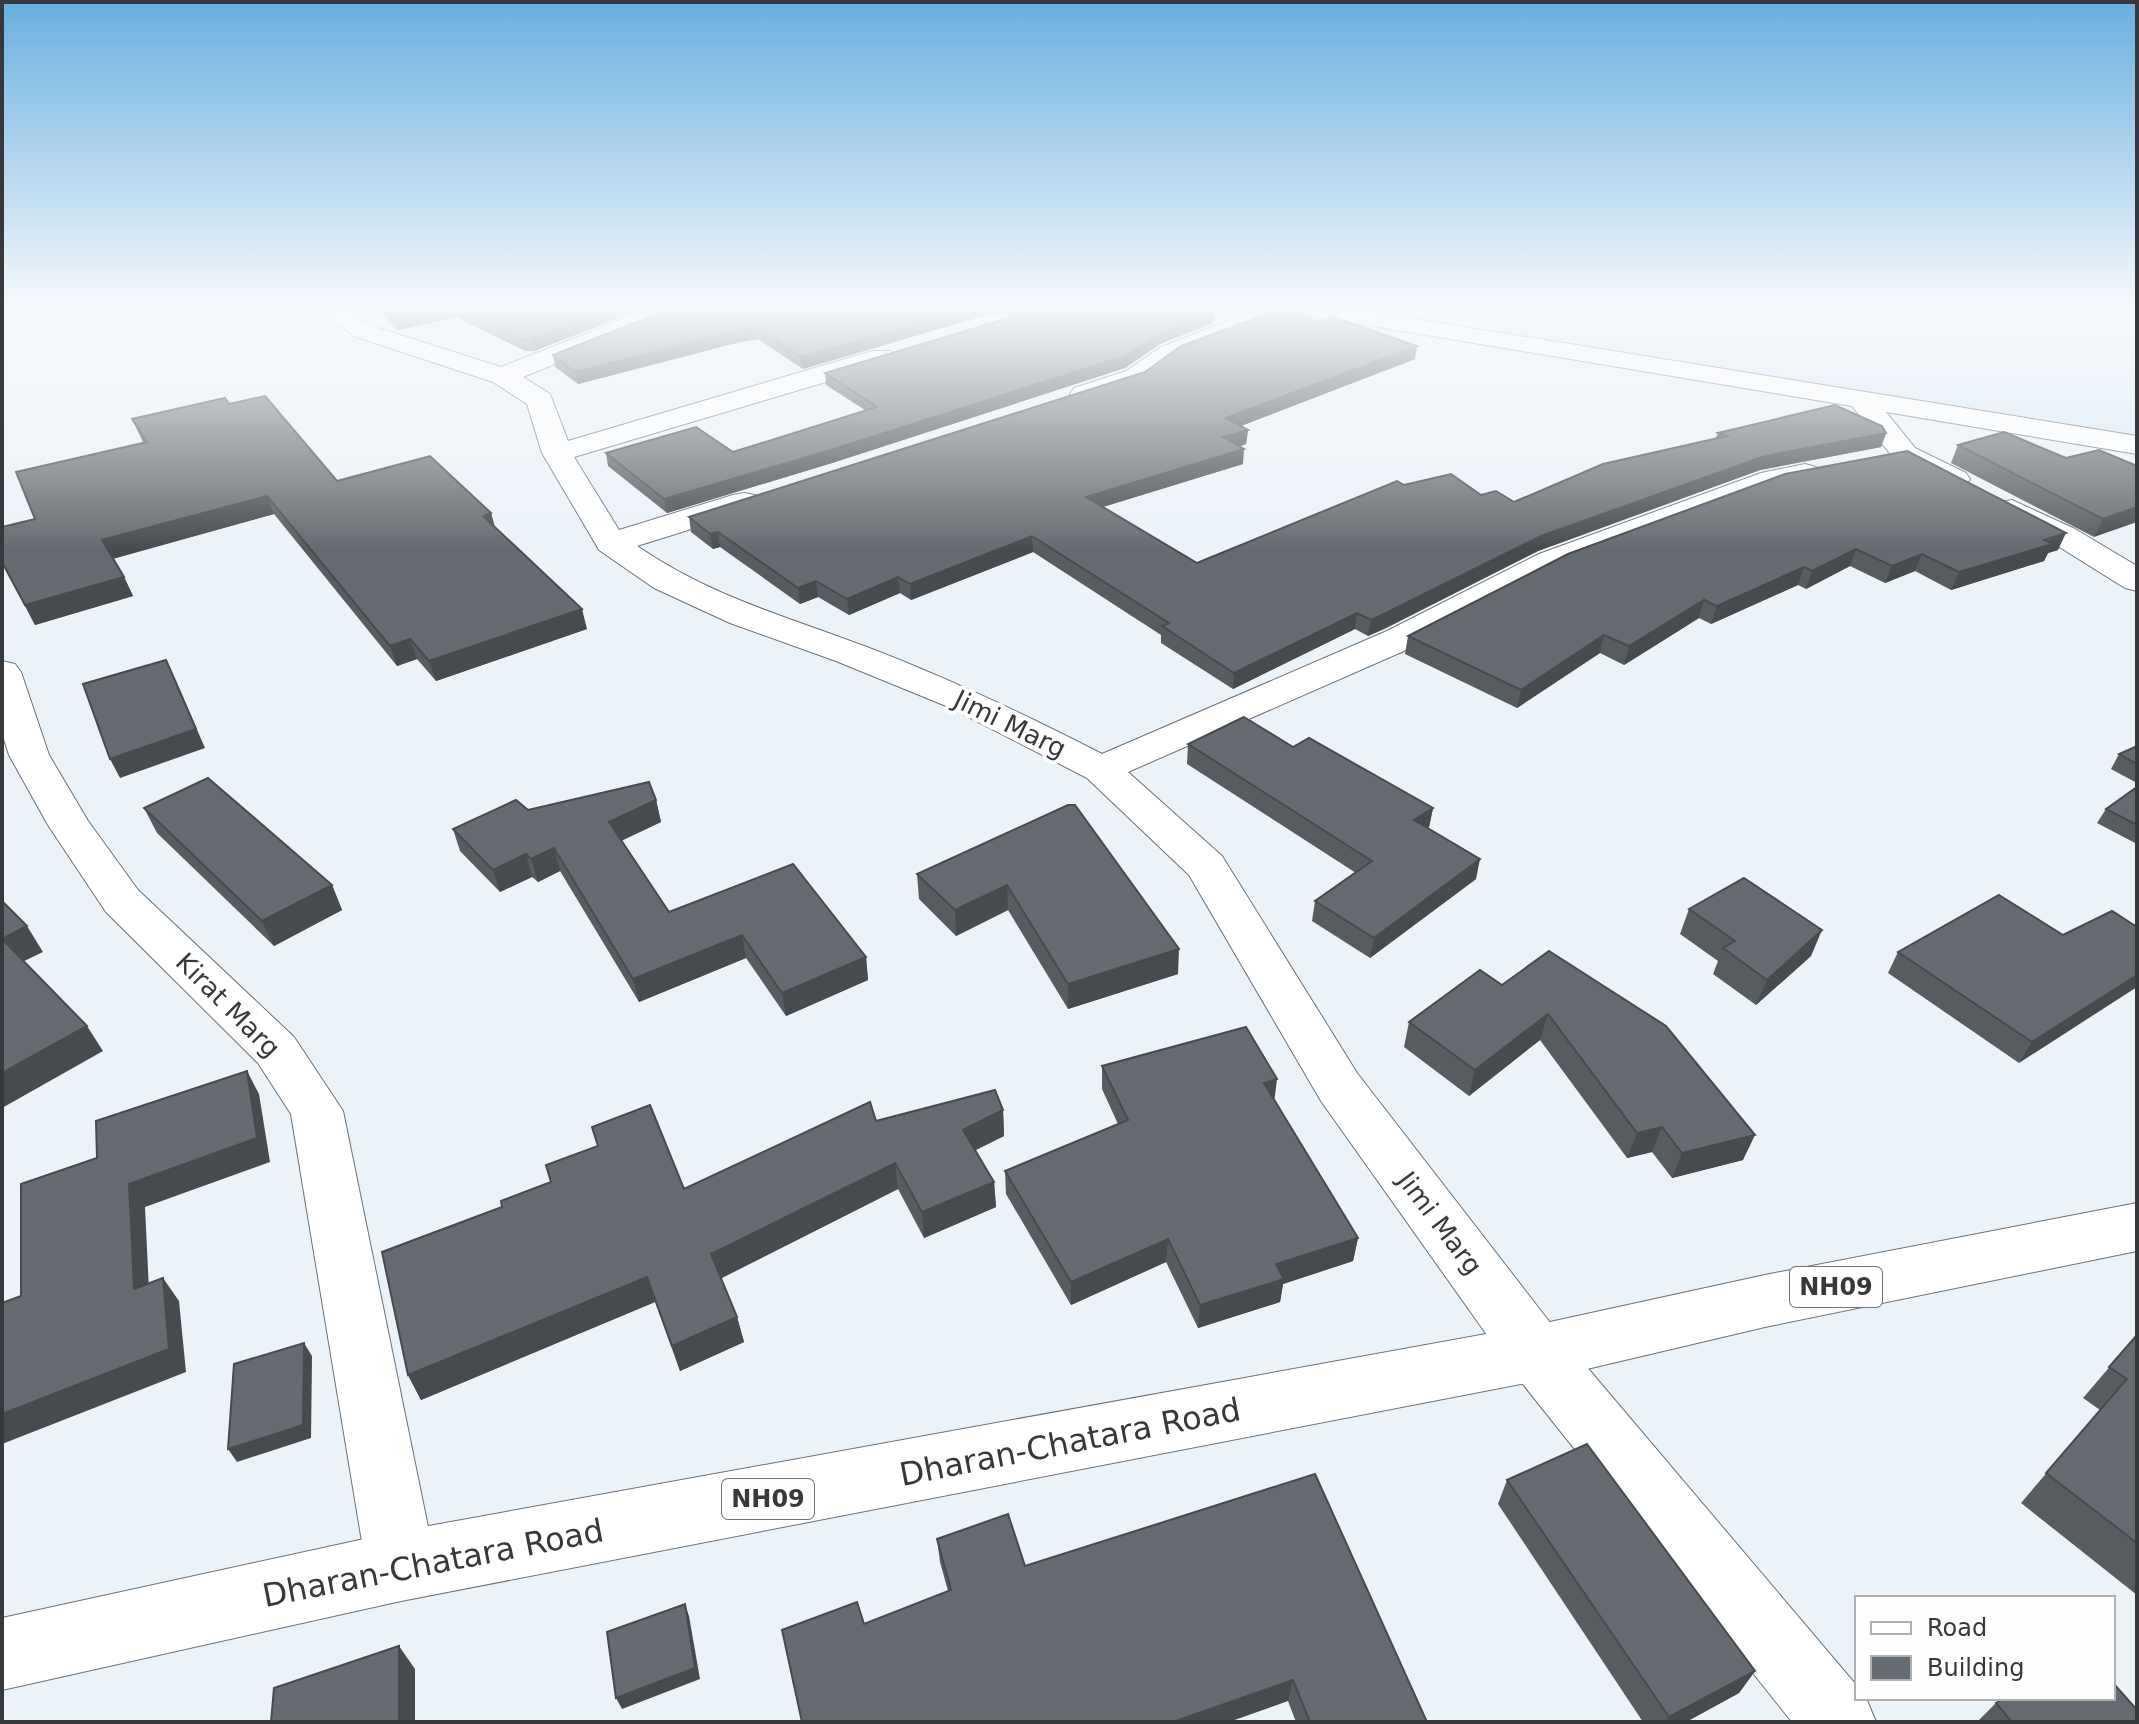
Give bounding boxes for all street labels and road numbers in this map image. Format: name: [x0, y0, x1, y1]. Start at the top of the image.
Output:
street label: Jimi Marg: [947, 683, 1071, 764]
street label: Kirat Marg: [170, 947, 286, 1063]
street label: Jimi Marg: [1390, 1164, 1488, 1280]
road number: NH09: [1790, 1267, 1882, 1307]
street label: Dharan-Chatara Road: [896, 1390, 1244, 1494]
road number: NH09: [722, 1479, 814, 1519]
street label: Dharan-Chatara Road: [259, 1511, 607, 1615]

